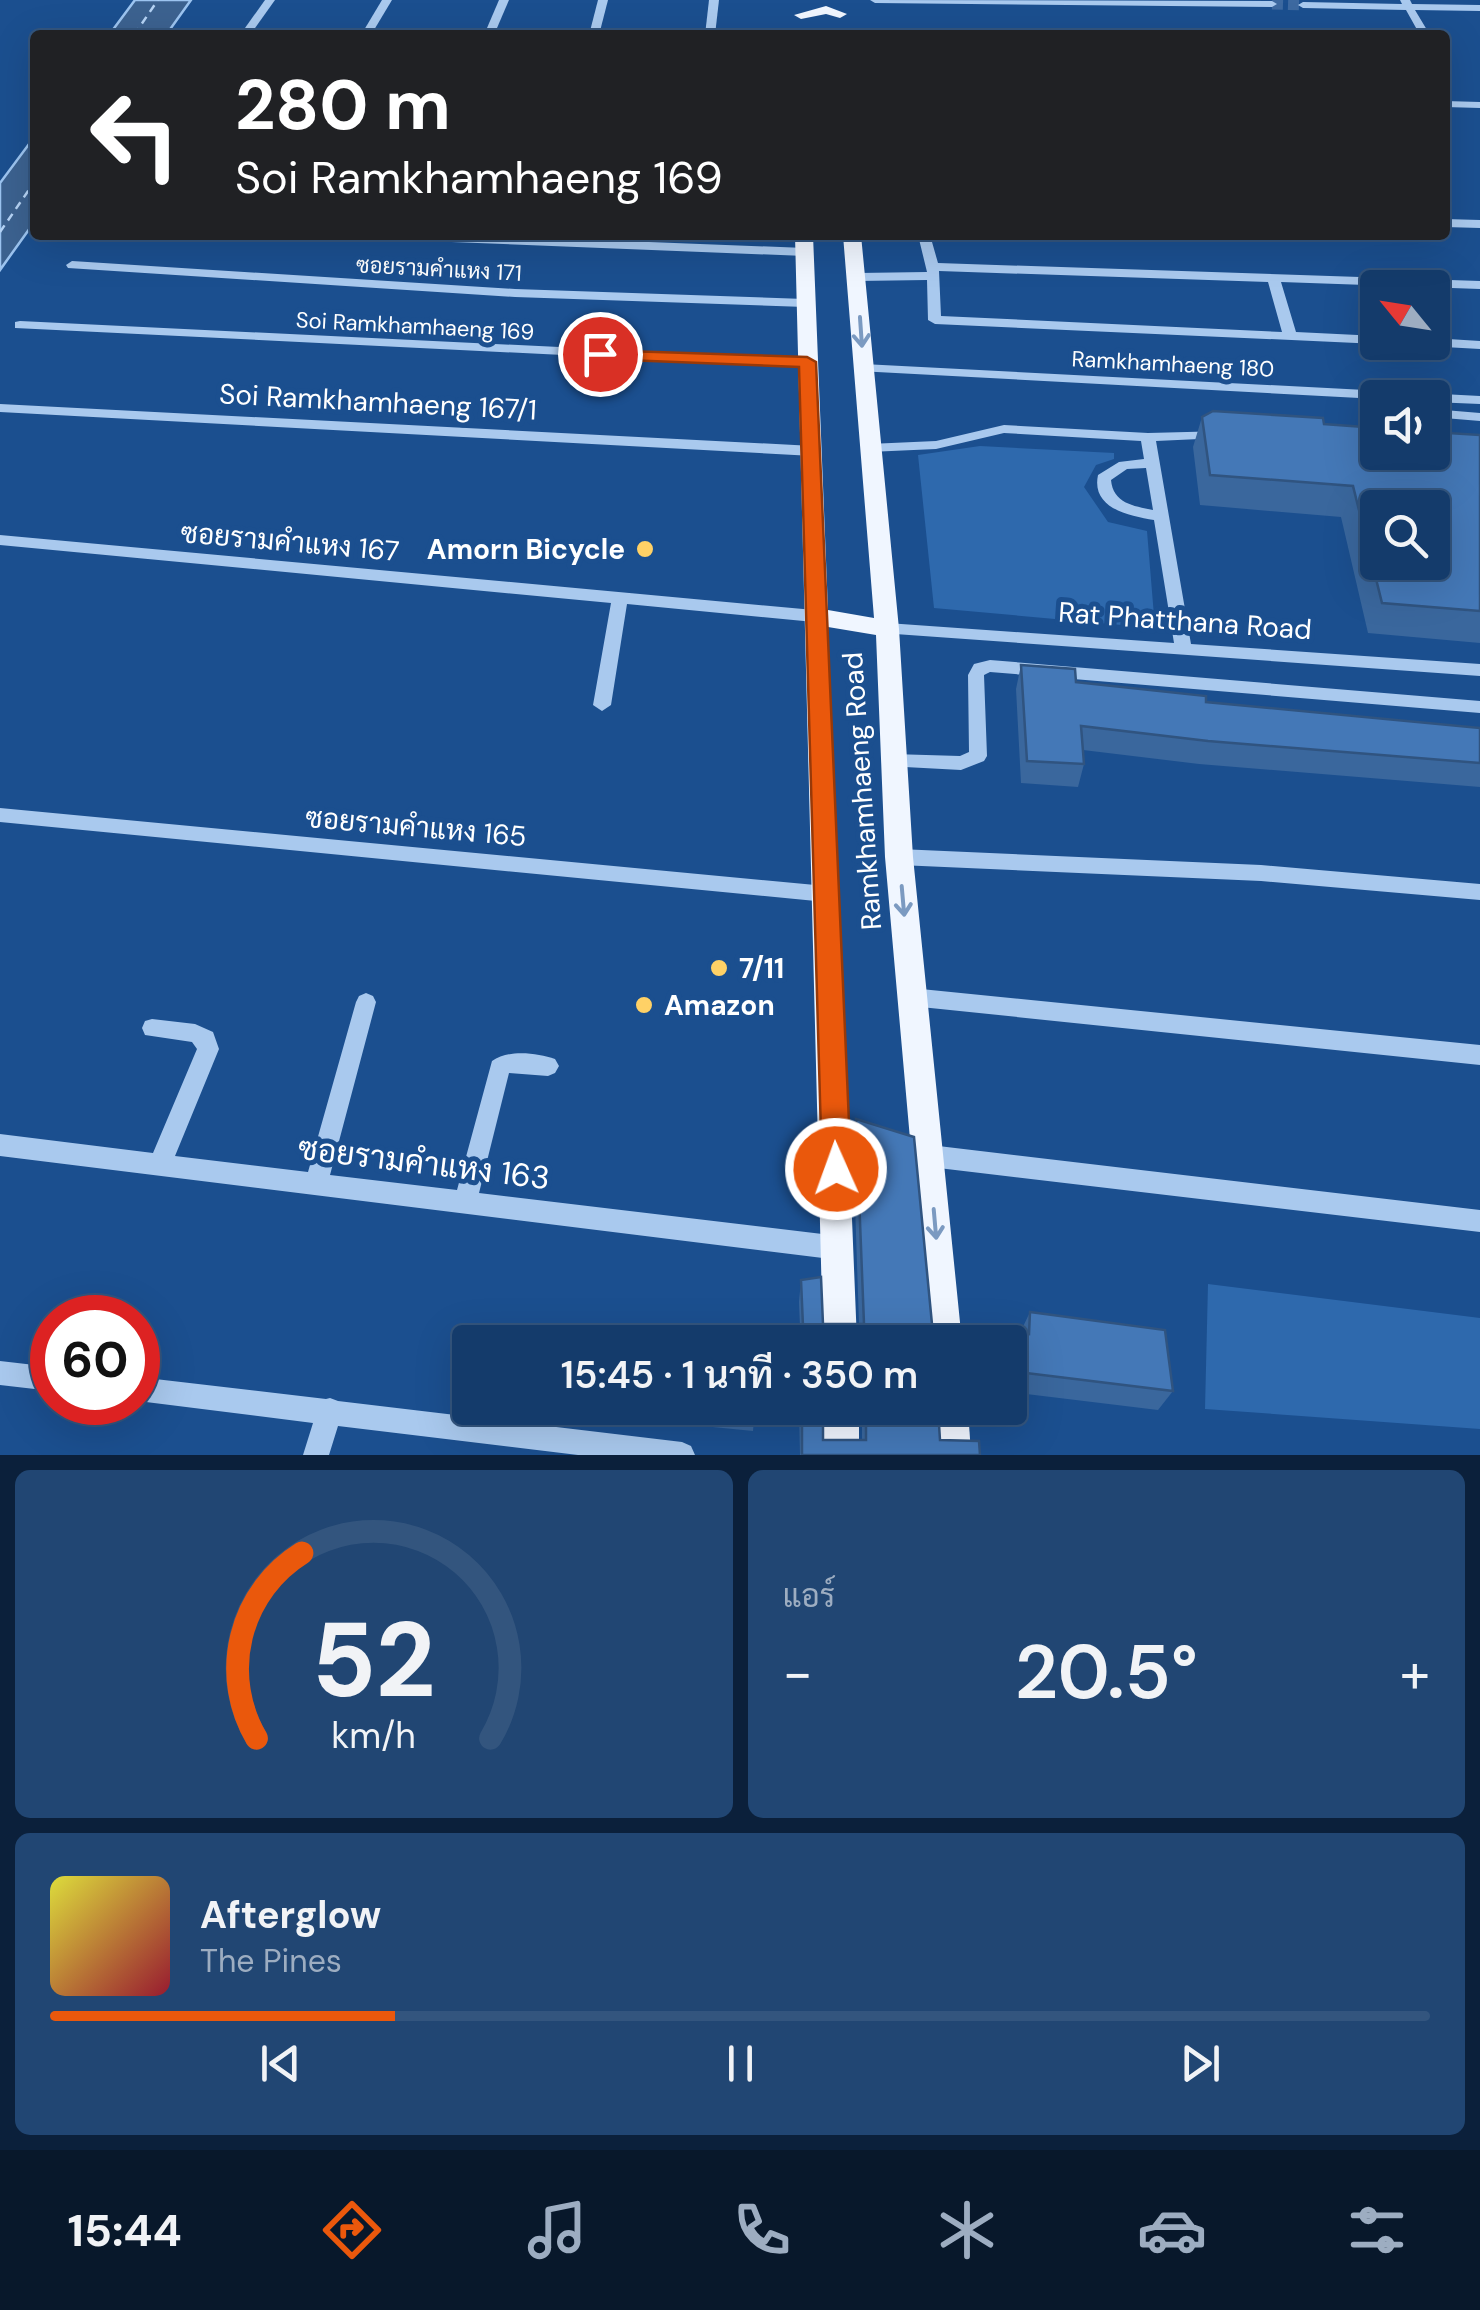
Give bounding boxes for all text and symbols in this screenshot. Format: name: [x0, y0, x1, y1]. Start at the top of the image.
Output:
text: 280 m: [235, 60, 451, 151]
icon: left: [70, 70, 200, 200]
text: Soi Ramkhamhaeng 169: [235, 148, 723, 207]
street label: ซอยรามคำแหง 171: [355, 250, 523, 288]
north arrow: [1360, 270, 1450, 360]
map controls: [1360, 270, 1450, 580]
street label: Soi Ramkhamhaeng 169: [295, 305, 535, 347]
pin: [558, 312, 643, 397]
one-way arrow: [852, 316, 871, 348]
icon: arrive: [573, 327, 628, 382]
street label: Ramkhamhaeng 180: [1071, 344, 1275, 384]
street label: Soi Ramkhamhaeng 167/1: [218, 375, 538, 429]
button: sound: [1360, 380, 1450, 470]
button: search: [1360, 490, 1450, 580]
street label: ซอยรามคำแหง 167: [179, 514, 401, 570]
place label: Amorn Bicycle: [427, 531, 625, 568]
marker: Amorn Bicycle: [634, 538, 656, 560]
street label: Rat Phatthana Road: [1057, 594, 1313, 648]
street label: Ramkhamhaeng Road: [834, 651, 890, 931]
street label: ซอยรามคำแหง 165: [304, 799, 528, 855]
one-way arrow: [893, 884, 912, 916]
place label: 7/11: [739, 950, 784, 987]
marker: 7/11: [708, 957, 730, 979]
place label: Amazon: [664, 987, 775, 1024]
marker: Amazon: [633, 994, 655, 1016]
position arrow: [784, 1117, 888, 1221]
street label: ซอยรามคำแหง 163: [296, 1127, 552, 1199]
one-way arrow: [926, 1208, 945, 1240]
speed limit sign: 60: [30, 1295, 160, 1425]
text: 15:45 · 1 นาที · 350 m: [561, 1350, 918, 1400]
text: แอร์: [783, 1575, 835, 1617]
text: 52: [312, 1593, 436, 1728]
text: 20.5°: [1015, 1624, 1198, 1721]
text: −: [783, 1637, 813, 1709]
text: +: [1400, 1637, 1430, 1709]
text: km/h: [332, 1713, 416, 1759]
text: Afterglow: [200, 1890, 381, 1940]
text: The Pines: [200, 1940, 342, 1982]
icon: previous: [253, 2036, 308, 2091]
icon: pause: [713, 2036, 768, 2091]
icon: next: [1173, 2036, 1228, 2091]
icon: directions: [317, 2195, 387, 2265]
icon: music: [522, 2195, 592, 2265]
icon: phone: [727, 2195, 797, 2265]
icon: climate: [932, 2195, 1002, 2265]
icon: car: [1137, 2195, 1207, 2265]
icon: filters: [1342, 2195, 1412, 2265]
text: 15:44: [68, 2201, 182, 2260]

